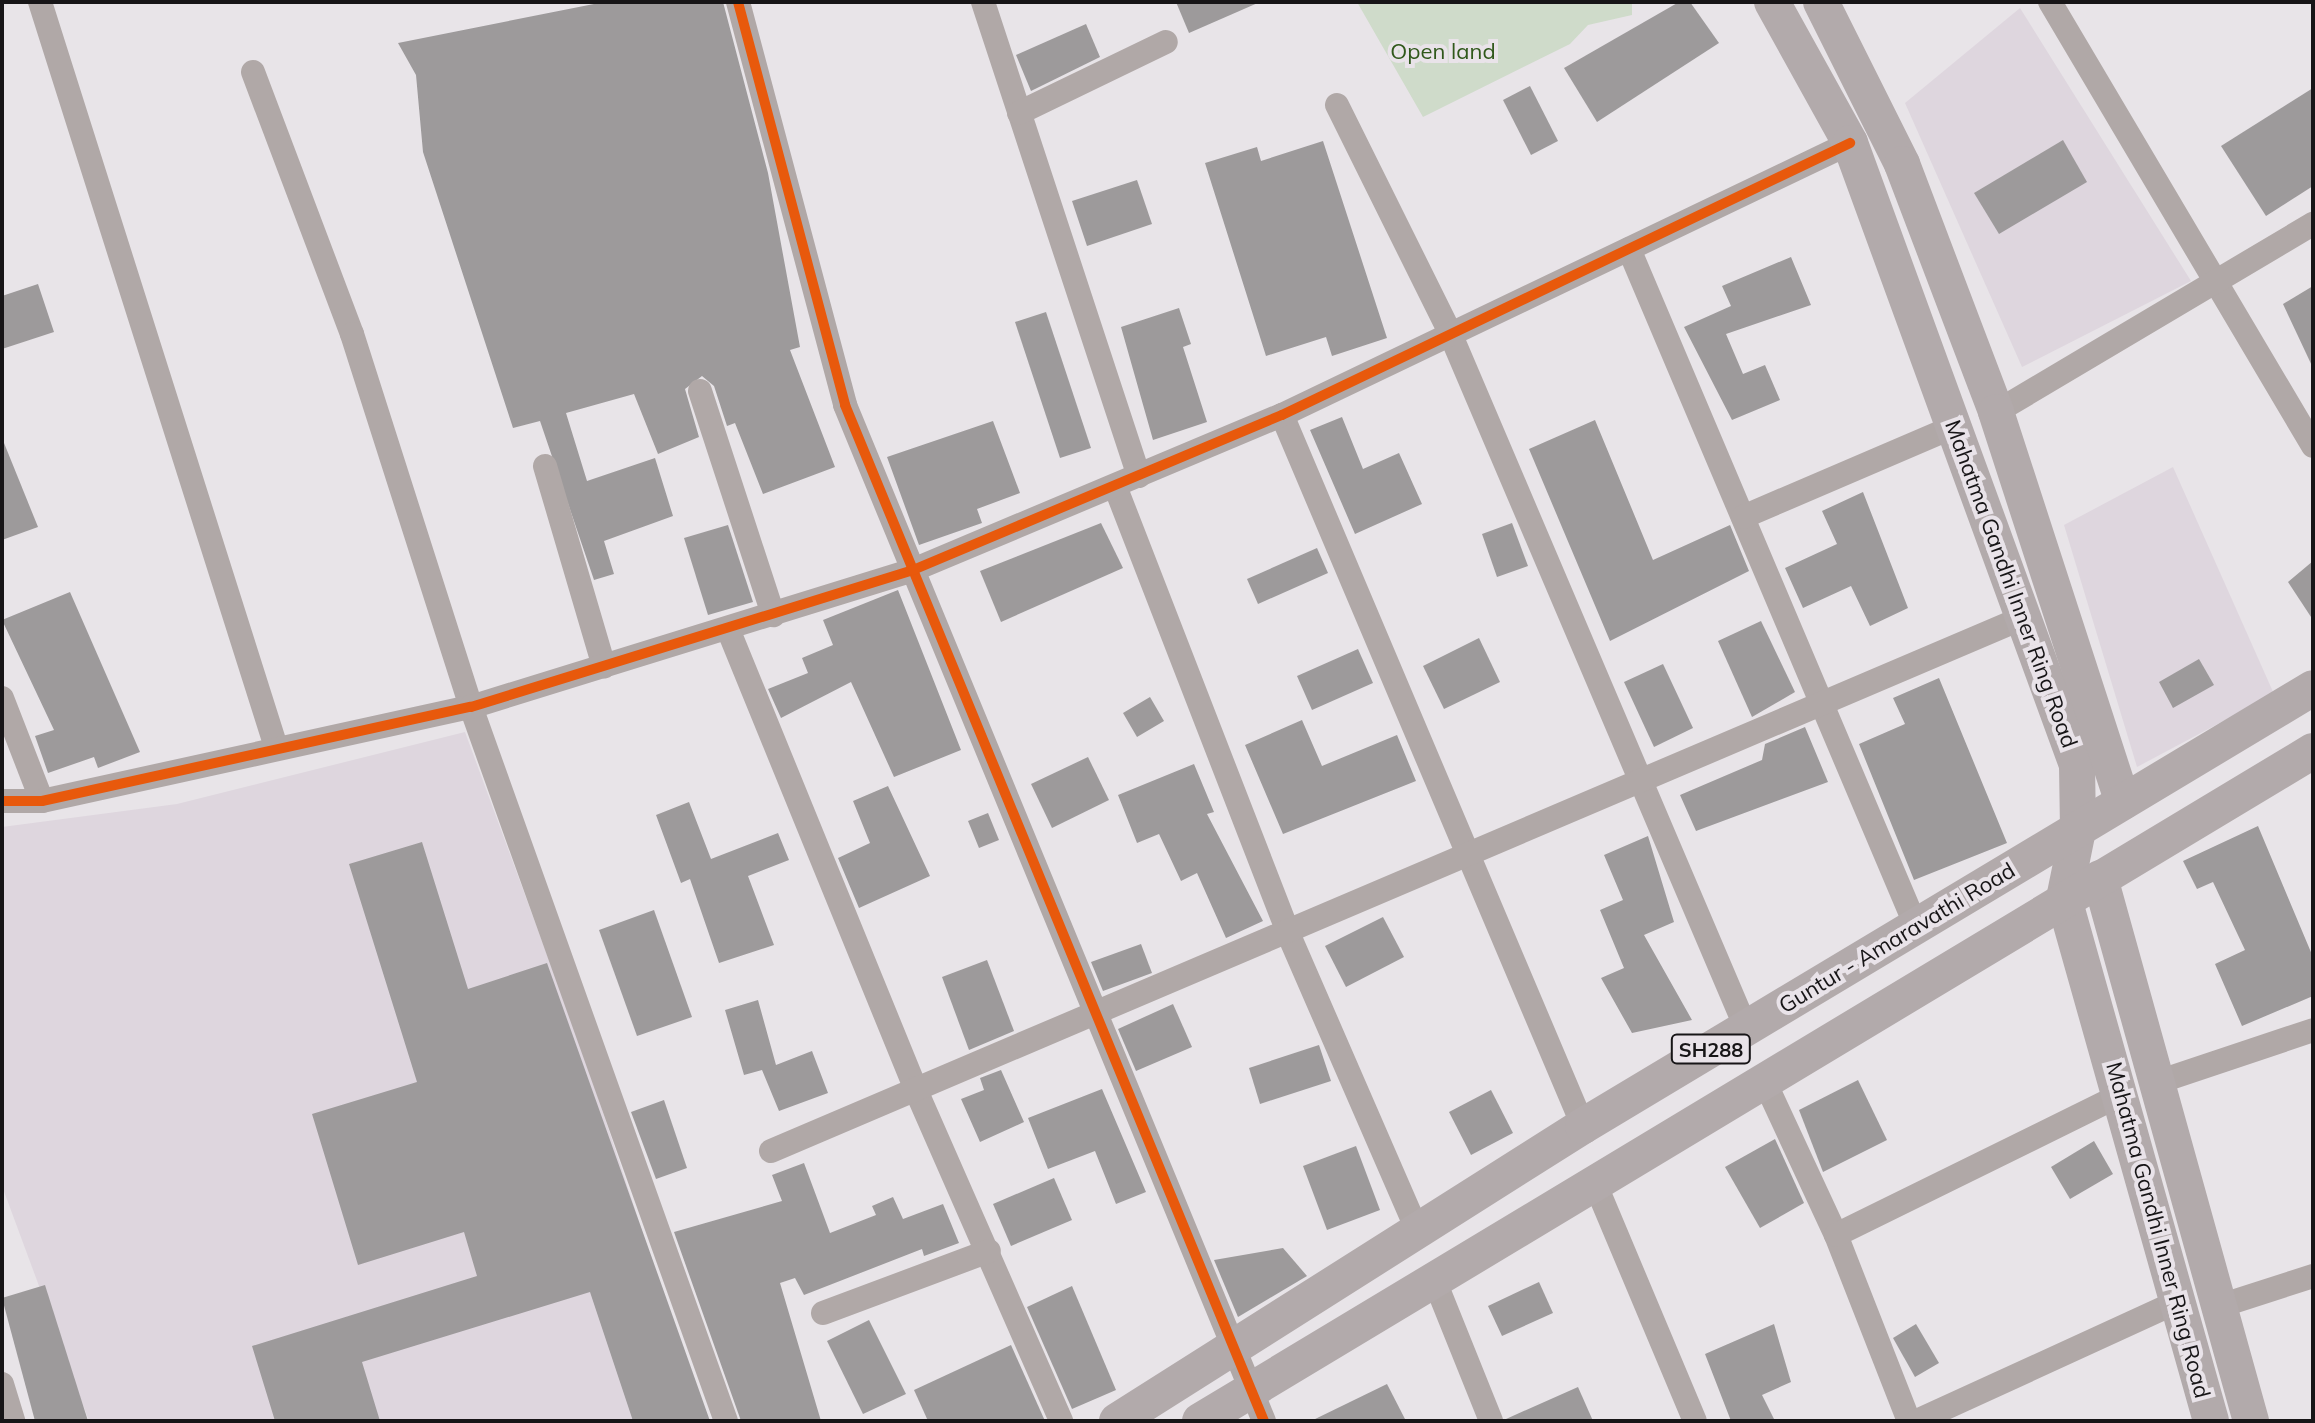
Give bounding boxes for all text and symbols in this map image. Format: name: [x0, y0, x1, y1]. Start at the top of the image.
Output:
park label: Open land: [1390, 39, 1496, 65]
street label: Mahatma Gandhi Inner Ring Road: [1939, 417, 2083, 751]
street label: Guntur - Amaravathi Road: [1774, 857, 2020, 1019]
road number: SH288: [1669, 1033, 1753, 1065]
street label: Mahatma Gandhi Inner Ring Road: [2100, 1059, 2216, 1401]

